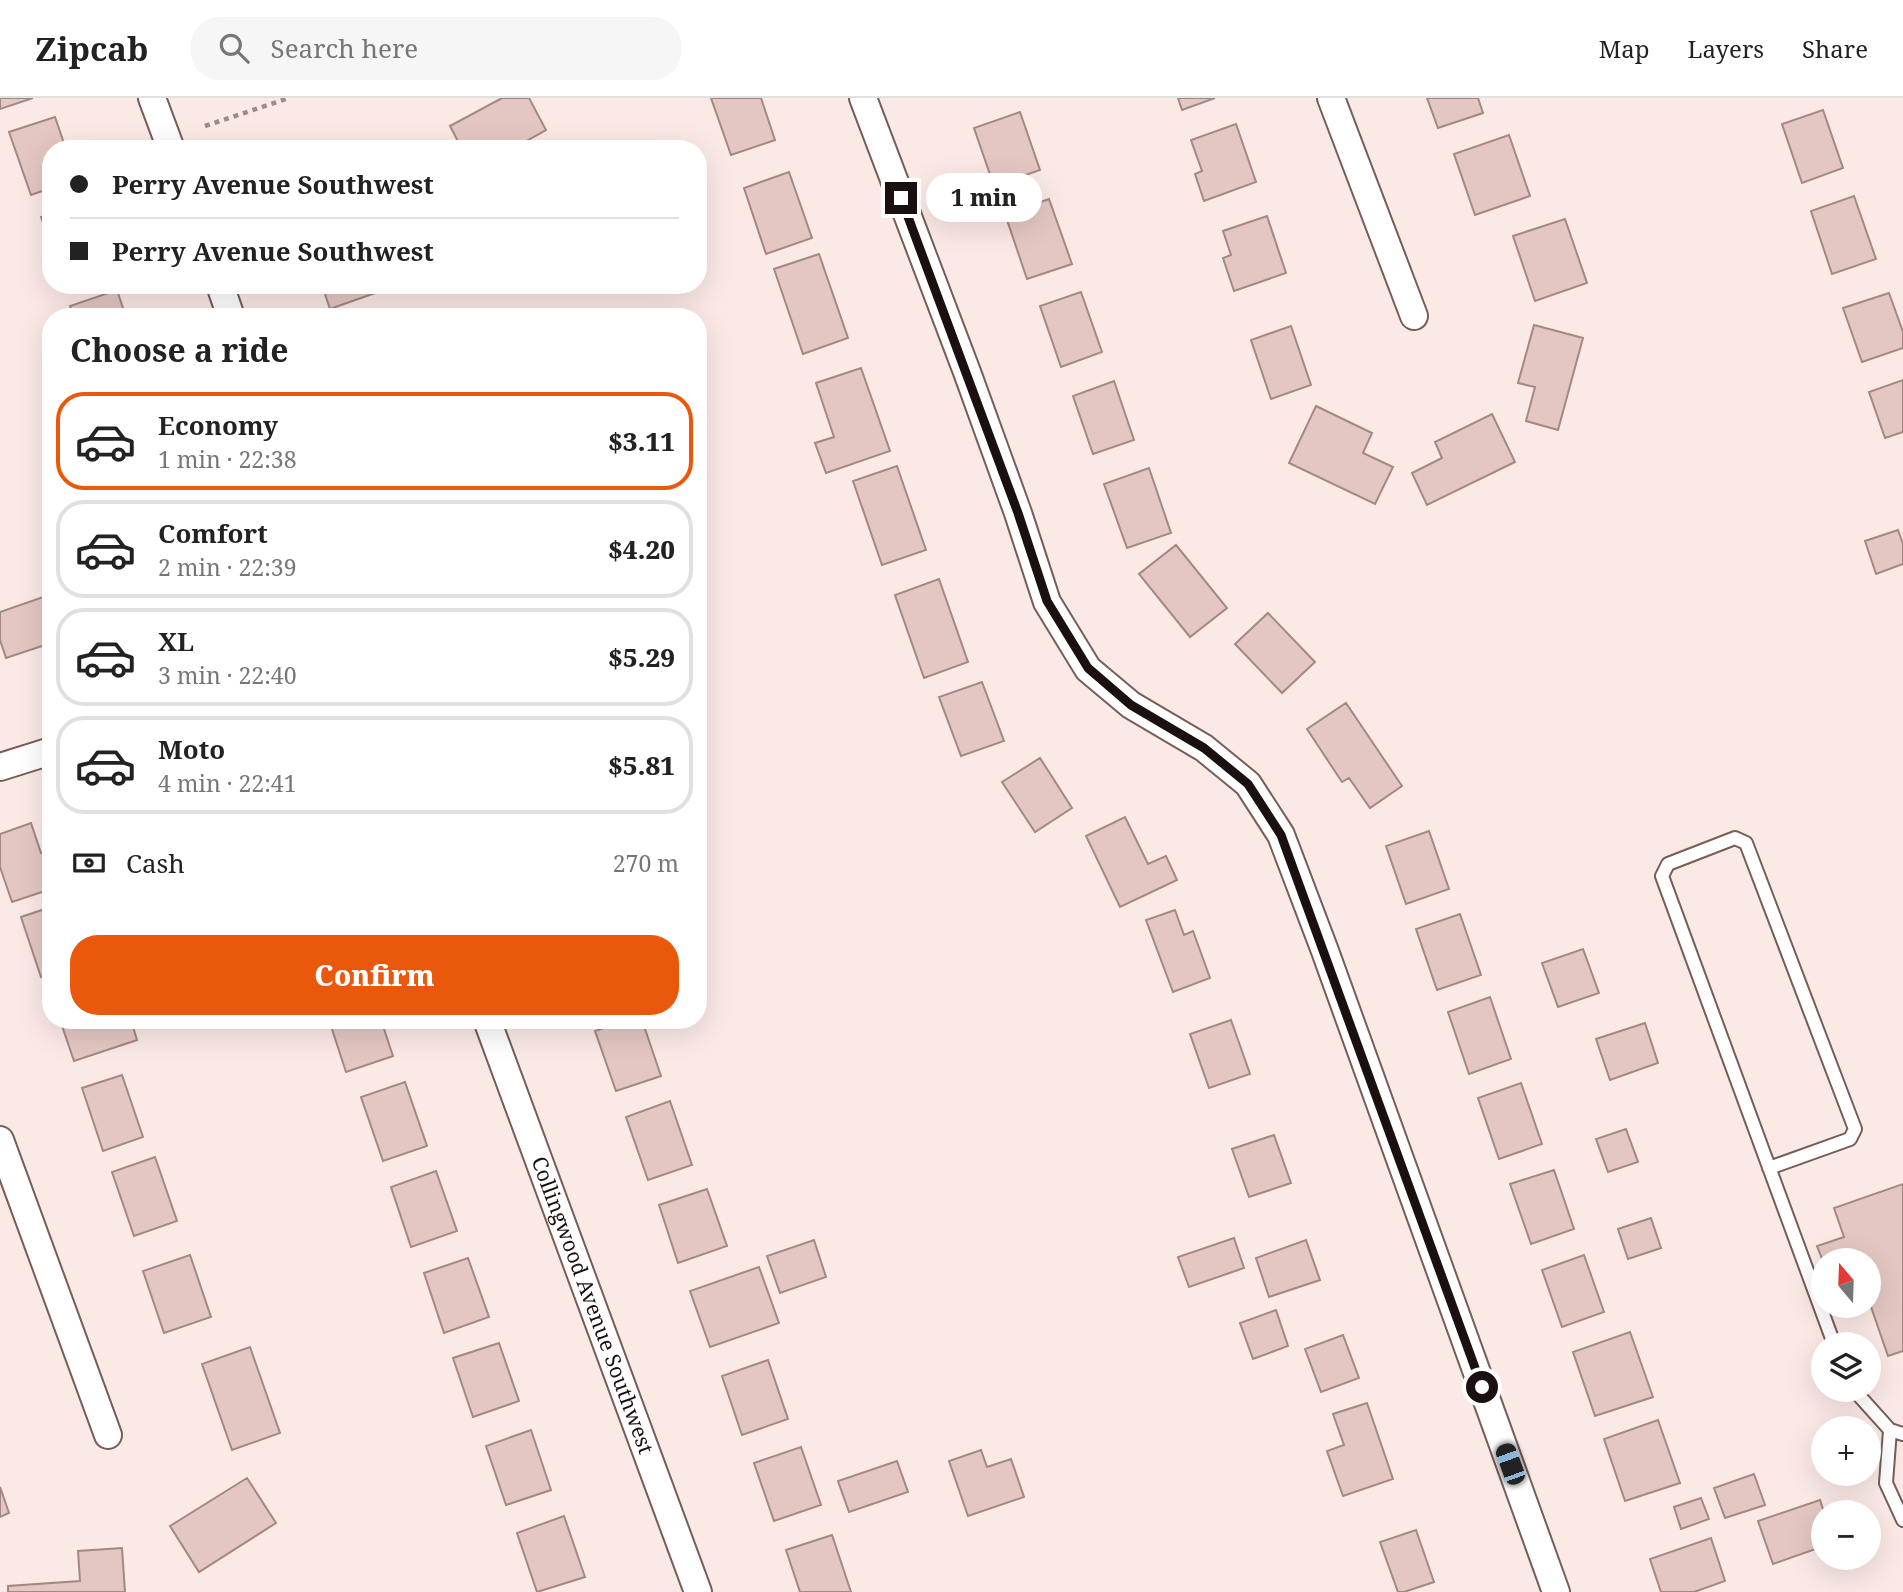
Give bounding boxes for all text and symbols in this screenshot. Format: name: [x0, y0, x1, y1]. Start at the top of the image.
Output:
search box: [191, 17, 681, 80]
text: Zipcab: [35, 26, 149, 71]
icon: search: [215, 29, 253, 67]
text: Search here: [271, 30, 418, 66]
text: Map: [1599, 32, 1650, 65]
text: Layers: [1688, 32, 1764, 65]
text: Share: [1802, 32, 1868, 65]
text: Perry Avenue Southwest: [112, 166, 434, 202]
callout: 1 min: [926, 174, 1041, 222]
text: 1 min: [951, 181, 1017, 213]
route end: [885, 182, 917, 214]
text: Perry Avenue Southwest: [112, 233, 434, 269]
text: Choose a ride: [70, 328, 289, 371]
text: Economy: [158, 407, 278, 443]
icon: car: [74, 410, 137, 473]
text: $3.11: [608, 423, 675, 459]
text: 1 min · 22:38: [158, 443, 296, 475]
text: Comfort: [158, 515, 268, 551]
icon: car: [74, 518, 137, 581]
text: $4.20: [608, 531, 675, 567]
text: 2 min · 22:39: [158, 551, 296, 583]
text: XL: [158, 623, 194, 659]
icon: car: [74, 626, 137, 689]
text: $5.29: [608, 639, 675, 675]
text: 3 min · 22:40: [158, 659, 296, 691]
text: Moto: [158, 731, 225, 767]
icon: car: [74, 734, 137, 797]
text: $5.81: [608, 747, 675, 783]
text: 4 min · 22:41: [158, 767, 296, 799]
icon: cash: [70, 844, 108, 882]
text: Cash: [126, 845, 185, 881]
text: 270 m: [613, 847, 679, 879]
button: Confirm: [70, 935, 679, 1015]
street label: Collingwood Avenue Southwest: [526, 1152, 661, 1457]
north arrow: [1811, 1248, 1881, 1318]
map controls: [1811, 1248, 1881, 1570]
button: layers: [1811, 1332, 1881, 1402]
route start: [1466, 1371, 1498, 1403]
button: +: [1811, 1416, 1881, 1486]
car: [1493, 1441, 1528, 1487]
button: −: [1811, 1500, 1881, 1570]

